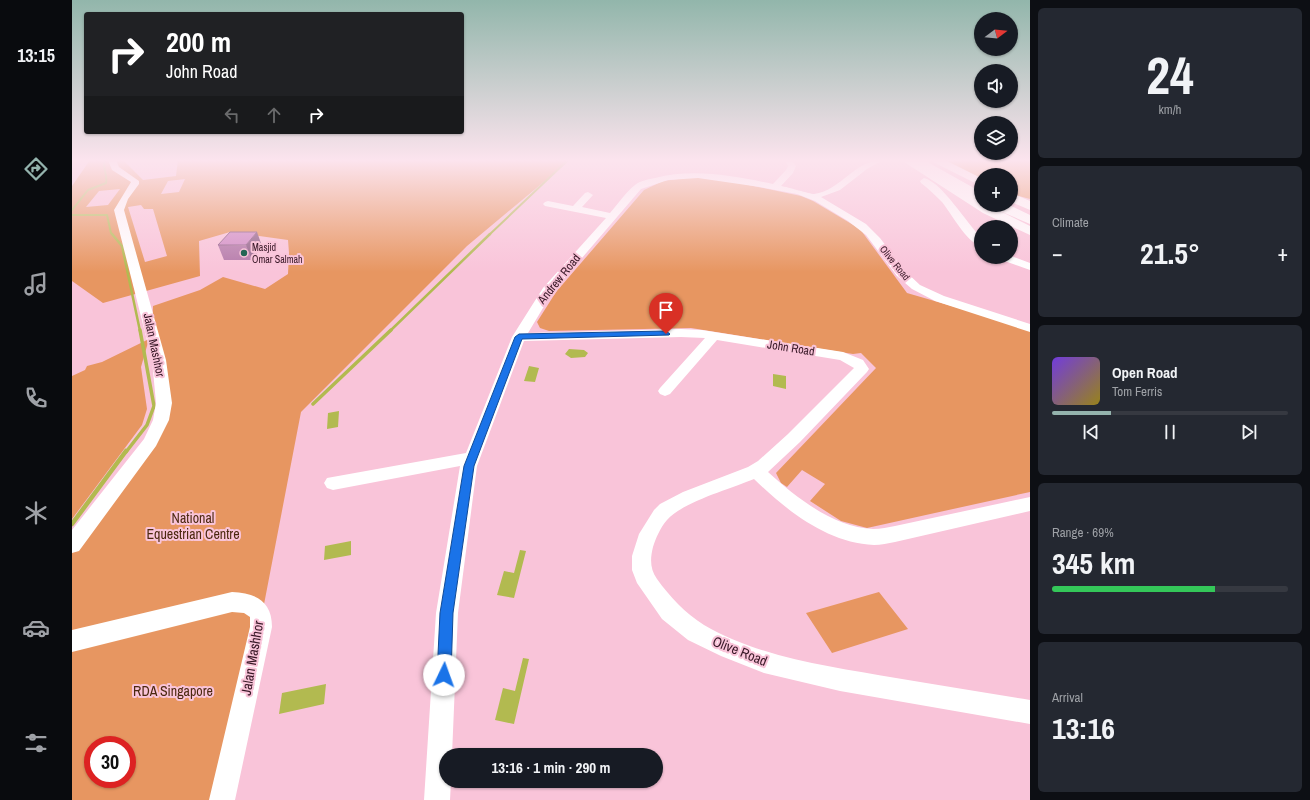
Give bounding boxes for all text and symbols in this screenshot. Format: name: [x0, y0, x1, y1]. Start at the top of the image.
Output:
north arrow: [974, 12, 1018, 56]
map controls: [974, 12, 1018, 264]
text: 200 m: [166, 23, 231, 61]
icon: right: [100, 28, 152, 80]
text: 24: [1146, 40, 1194, 110]
text: 13:15: [17, 43, 55, 68]
text: John Road: [166, 59, 237, 84]
button: sound: [974, 64, 1018, 108]
text: km/h: [1158, 101, 1182, 118]
icon: left: [221, 104, 243, 126]
icon: ahead: [263, 104, 285, 126]
icon: right: [305, 104, 327, 126]
button: layers: [974, 116, 1018, 160]
icon: directions: [22, 155, 50, 183]
button: +: [974, 168, 1018, 212]
text: Climate: [1052, 214, 1089, 231]
button: −: [974, 220, 1018, 264]
text: 21.5°: [1140, 233, 1200, 273]
text: −: [1052, 238, 1063, 268]
text: +: [1277, 238, 1288, 268]
place label: Masjid Omar Salmah: [252, 241, 303, 266]
street label: Olive Road: [877, 243, 913, 283]
marker: Masjid Omar Salmah: [239, 248, 249, 258]
street label: Andrew Road: [533, 251, 584, 308]
icon: music: [22, 270, 50, 298]
pin: [649, 293, 683, 334]
icon: arrive: [655, 299, 677, 321]
street label: Jalan Mashhor: [139, 312, 169, 379]
street label: John Road: [766, 336, 816, 360]
text: Open Road: [1112, 362, 1178, 383]
text: Tom Ferris: [1112, 383, 1162, 400]
icon: phone: [22, 384, 50, 412]
icon: previous: [1080, 421, 1102, 443]
icon: pause: [1159, 421, 1181, 443]
icon: next: [1238, 421, 1260, 443]
icon: climate: [22, 499, 50, 527]
park label: National Equestrian Centre: [146, 509, 240, 543]
text: Range · 69%: [1052, 524, 1114, 541]
text: 345 km: [1052, 543, 1135, 583]
icon: car: [22, 614, 50, 642]
street label: Jalan Mashhor: [237, 619, 267, 697]
street label: Olive Road: [710, 632, 770, 670]
position arrow: [423, 654, 465, 696]
park label: RDA Singapore: [133, 682, 213, 700]
text: Arrival: [1052, 689, 1083, 706]
text: 13:16: [1052, 708, 1115, 748]
icon: filters: [22, 729, 50, 757]
speed limit sign: 30: [84, 736, 136, 788]
text: 13:16 · 1 min · 290 m: [492, 757, 610, 778]

